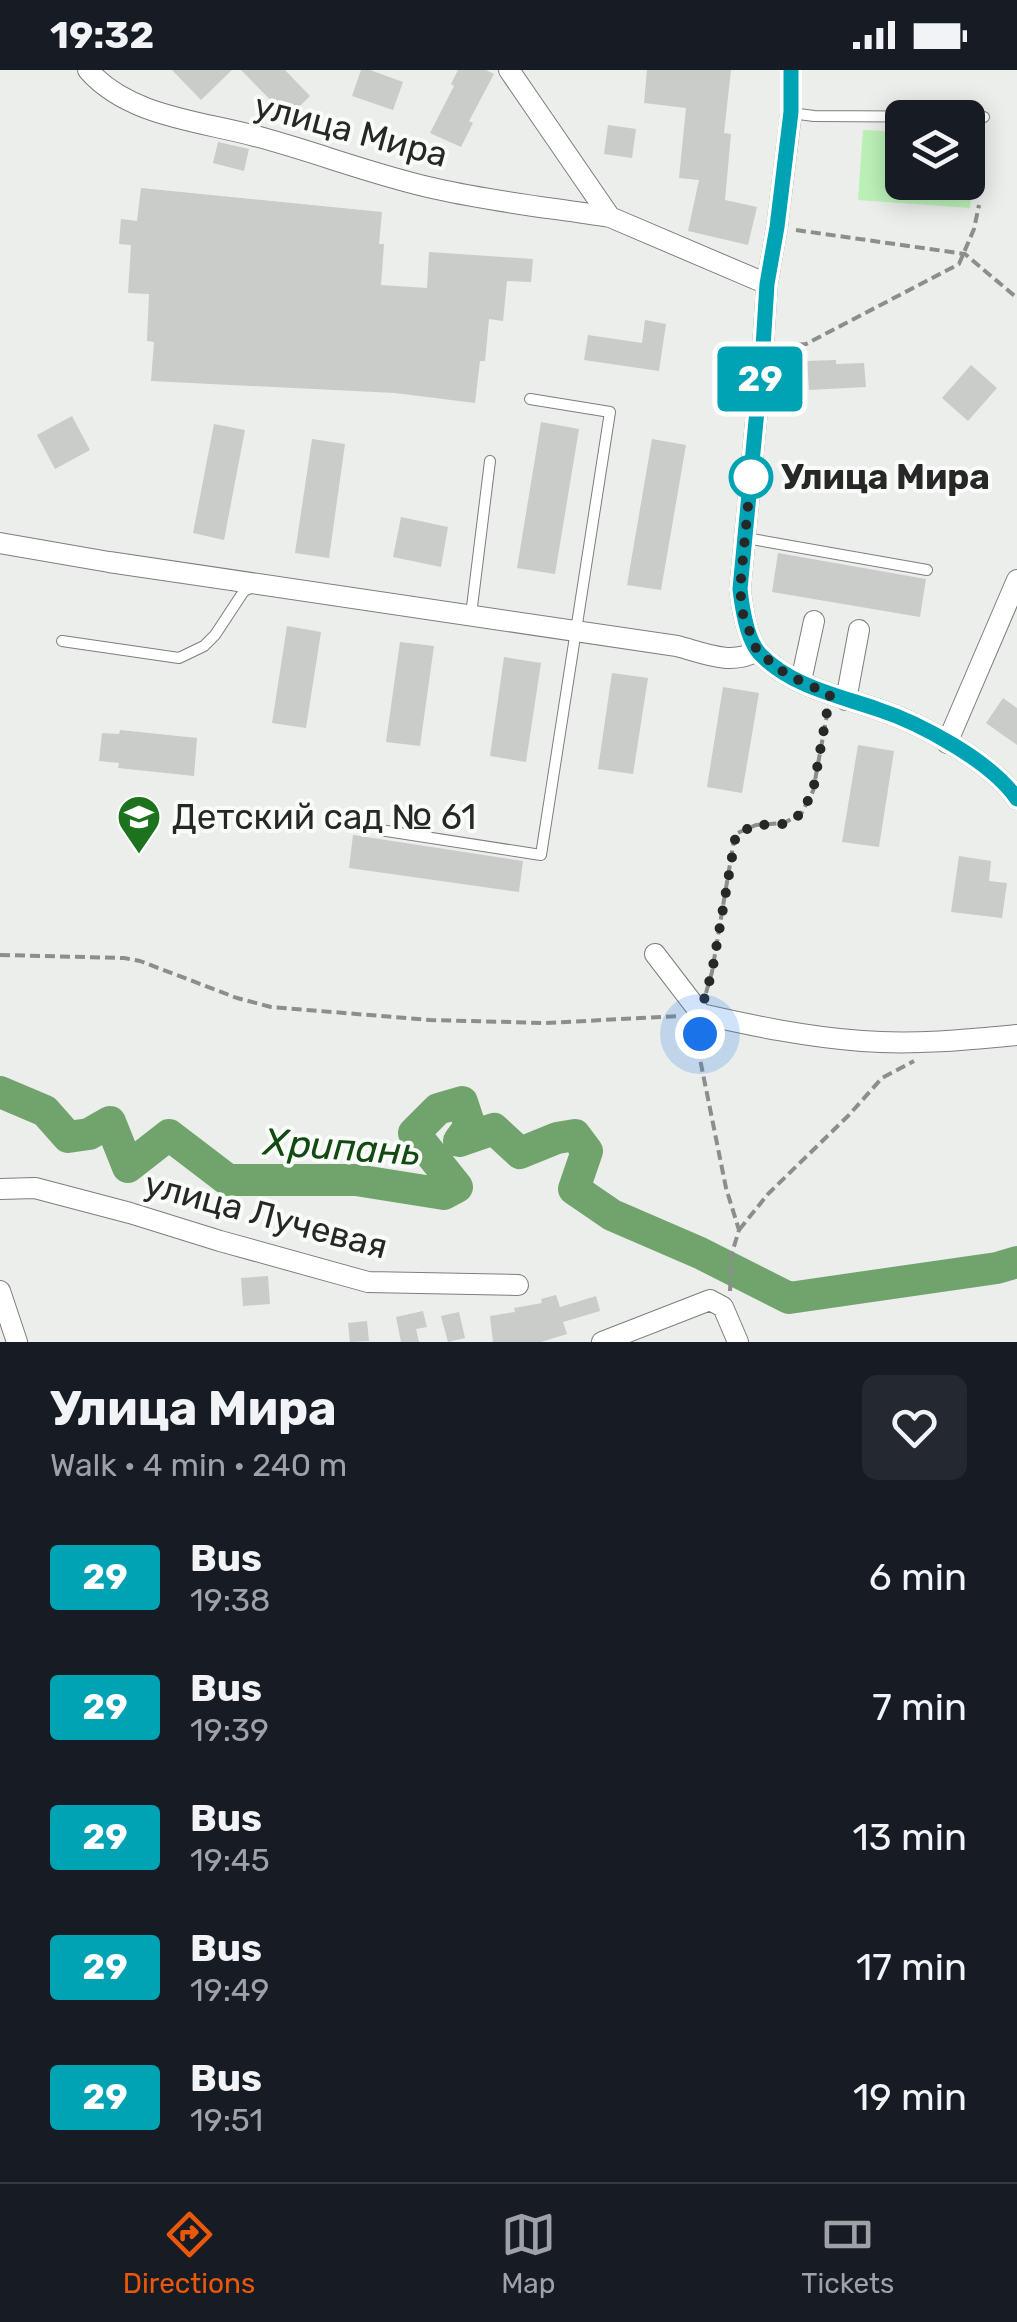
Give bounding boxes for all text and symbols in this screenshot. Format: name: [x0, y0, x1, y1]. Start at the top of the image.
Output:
text: 19:32: [50, 12, 154, 58]
street label: улица Мира: [250, 84, 452, 176]
map controls: [885, 100, 985, 200]
button: layers: [885, 100, 985, 200]
line badge: 29: [715, 346, 805, 412]
text: 29: [737, 358, 783, 400]
marker: Улица Мира: [730, 456, 772, 498]
place label: Улица Мира: [781, 456, 990, 498]
school or university icon: Детский сад № 61: [116, 794, 162, 855]
place label: Детский сад № 61: [172, 796, 476, 838]
your location: [675, 1009, 725, 1059]
water label: Хрипань: [260, 1118, 422, 1175]
street label: улица Лучевая: [140, 1162, 392, 1268]
button: heart: [862, 1375, 967, 1480]
text: Улица Мира: [50, 1380, 337, 1437]
text: Walk · 4 min · 240 m: [50, 1446, 347, 1484]
text: Bus: [190, 1535, 262, 1581]
text: 6 min: [869, 1554, 967, 1600]
text: 29: [82, 1556, 128, 1598]
text: 19:38: [190, 1581, 270, 1619]
text: Bus: [190, 1665, 262, 1711]
text: 7 min: [872, 1684, 967, 1730]
text: 29: [82, 1686, 128, 1728]
text: 19:39: [190, 1711, 269, 1749]
text: Bus: [190, 1795, 262, 1841]
text: 13 min: [853, 1814, 967, 1860]
text: 29: [82, 1816, 128, 1858]
text: 19:45: [190, 1841, 270, 1879]
text: Bus: [190, 1925, 262, 1971]
text: 17 min: [856, 1944, 967, 1990]
text: 29: [82, 1946, 128, 1988]
text: 19:49: [190, 1971, 269, 2009]
text: Bus: [190, 2055, 262, 2101]
text: 19 min: [853, 2074, 967, 2120]
text: 29: [82, 2076, 128, 2118]
text: 19:51: [190, 2101, 263, 2139]
tab: Directions: [123, 2207, 255, 2300]
tab: Map: [501, 2207, 556, 2300]
tab: Tickets: [801, 2207, 894, 2300]

